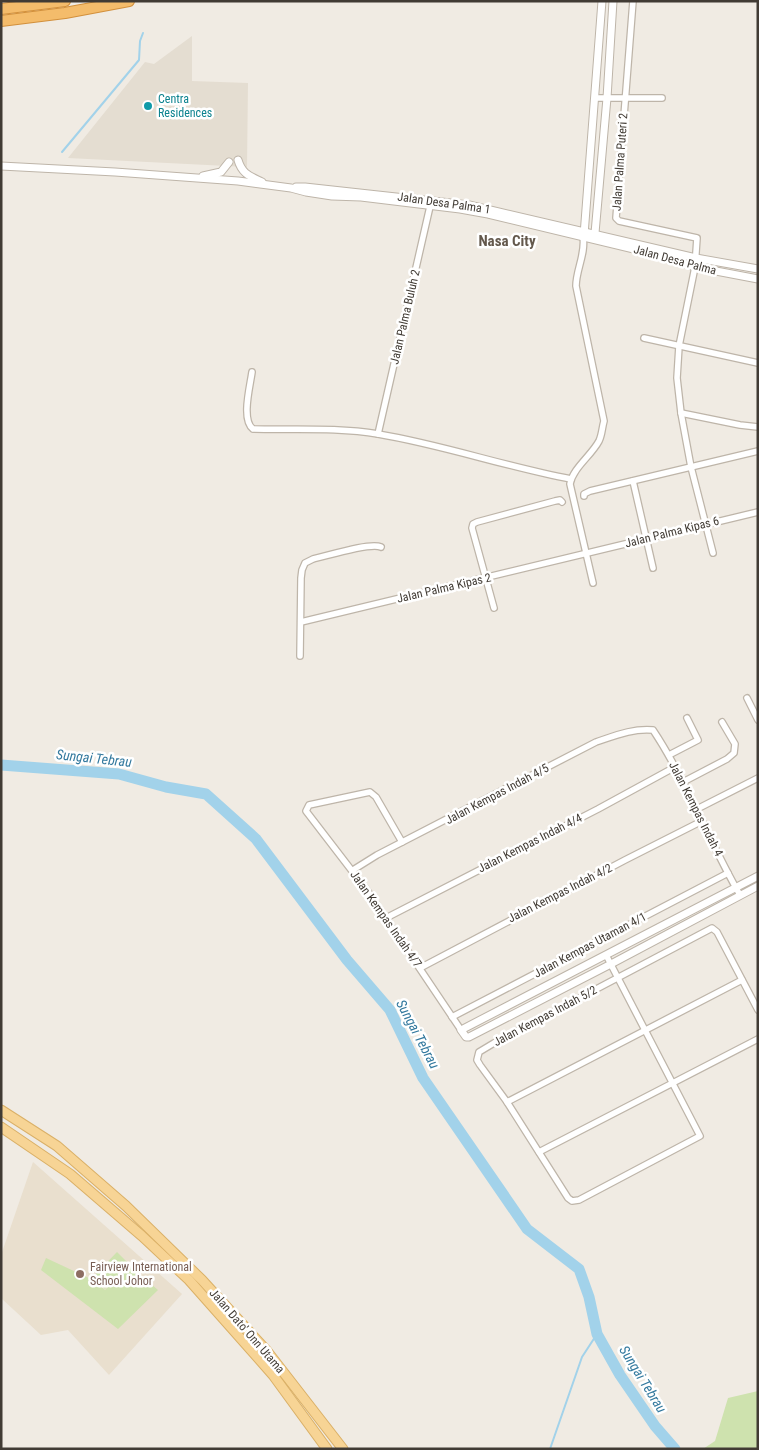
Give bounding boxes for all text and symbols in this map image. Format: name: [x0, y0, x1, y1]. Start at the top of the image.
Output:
place label: Centra Residences: [158, 92, 212, 120]
marker: Centra Residences: [142, 100, 154, 112]
street label: Jalan Palma Puteri 2: [610, 113, 630, 211]
street label: Jalan Desa Palma 1: [397, 190, 491, 216]
district label: Nasa City: [478, 232, 536, 250]
street label: Jalan Desa Palma: [632, 242, 718, 278]
street label: Jalan Palma Buluh 2: [387, 268, 423, 366]
street label: Jalan Palma Kipas 6: [624, 514, 721, 550]
street label: Jalan Palma Kipas 2: [395, 570, 493, 606]
water label: Sungai Tebrau: [55, 746, 133, 770]
street label: Jalan Kempas Indah 4: [666, 759, 726, 859]
street label: Jalan Kempas Indah 4/5: [443, 761, 551, 827]
street label: Jalan Kempas Indah 4/4: [476, 811, 584, 875]
street label: Jalan Kempas Indah 4/2: [506, 861, 614, 925]
street label: Jalan Kempas Indah 4/7: [347, 868, 425, 970]
street label: Jalan Kempas Utaman 4/1: [531, 909, 649, 981]
street label: Jalan Kempas Indah 5/2: [491, 983, 599, 1049]
water label: Sungai Tebrau: [393, 997, 443, 1072]
place label: Fairview International School Johor: [90, 1260, 192, 1288]
marker: Fairview International School Johor: [74, 1268, 86, 1280]
street label: Jalan Dato' Onn Utama: [207, 1286, 288, 1376]
water label: Sungai Tebrau: [616, 1343, 670, 1416]

